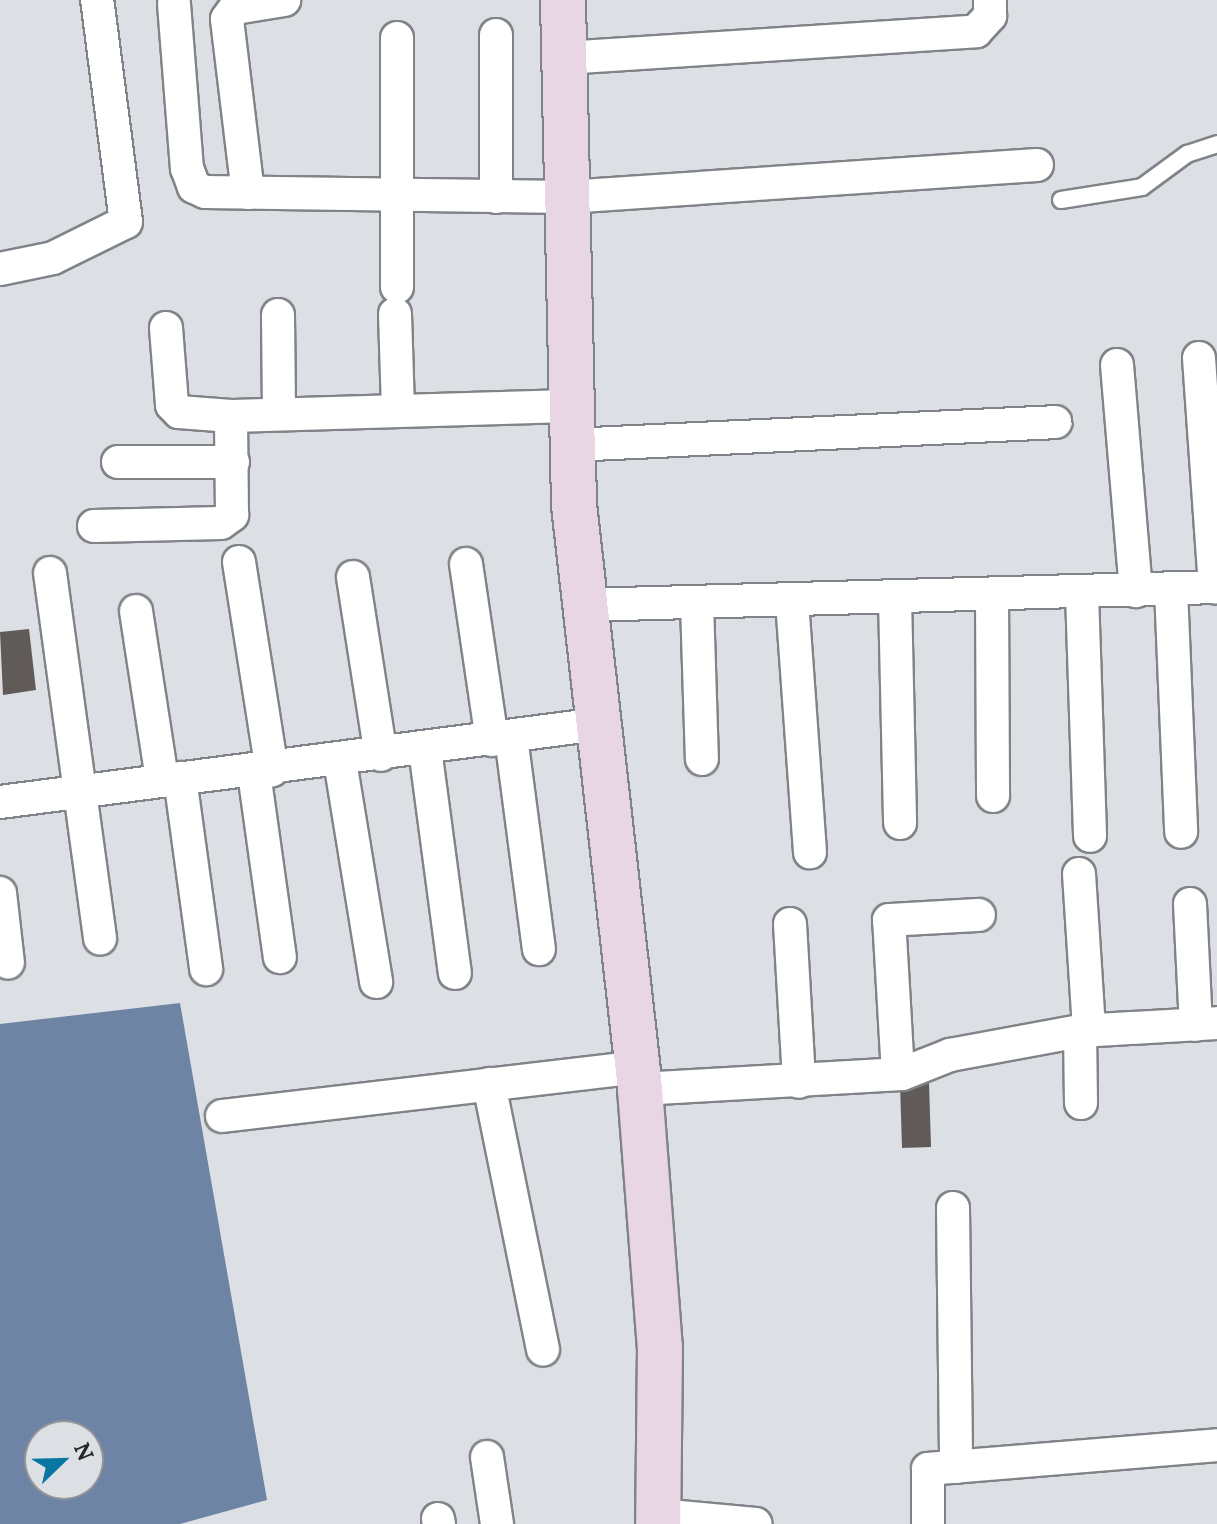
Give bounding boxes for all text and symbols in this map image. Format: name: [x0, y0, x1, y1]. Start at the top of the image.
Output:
north arrow: [24, 1420, 104, 1500]
text: N: [68, 1438, 100, 1465]

